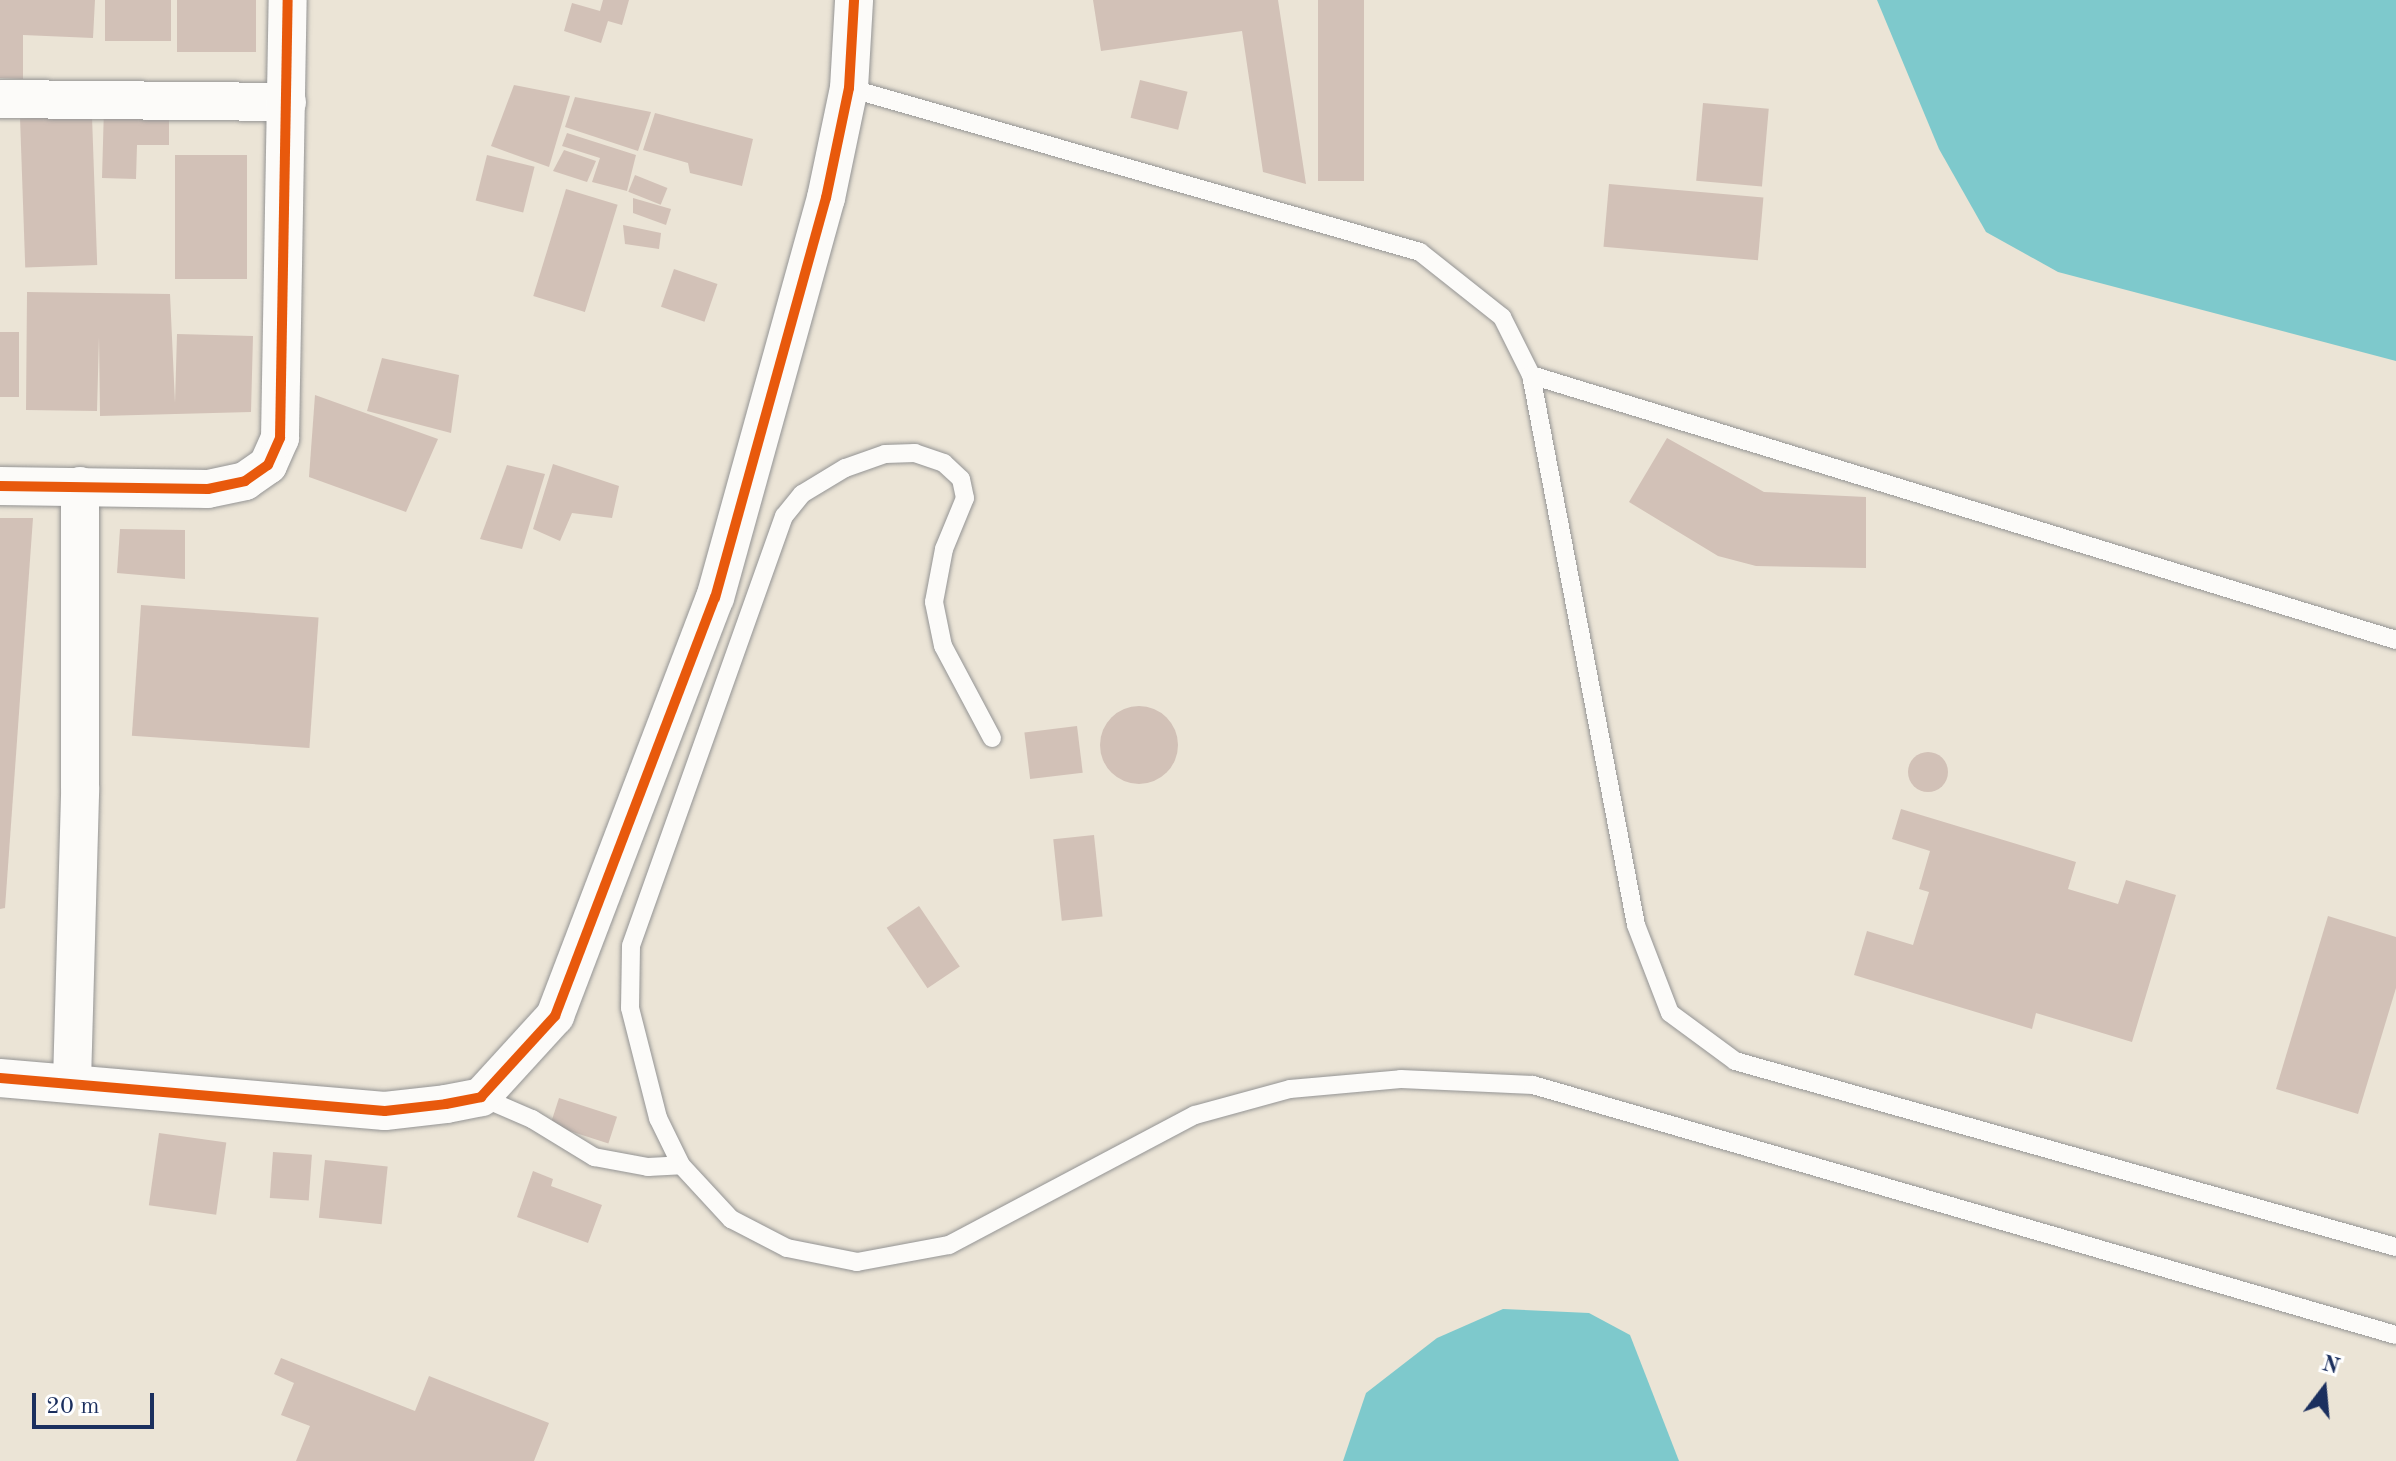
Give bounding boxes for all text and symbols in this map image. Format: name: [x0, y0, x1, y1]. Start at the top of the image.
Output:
north arrow: [2284, 1349, 2364, 1429]
text: N: [2320, 1353, 2342, 1379]
scale bar: [36, 1377, 158, 1427]
text: 20 m: [46, 1395, 100, 1419]

